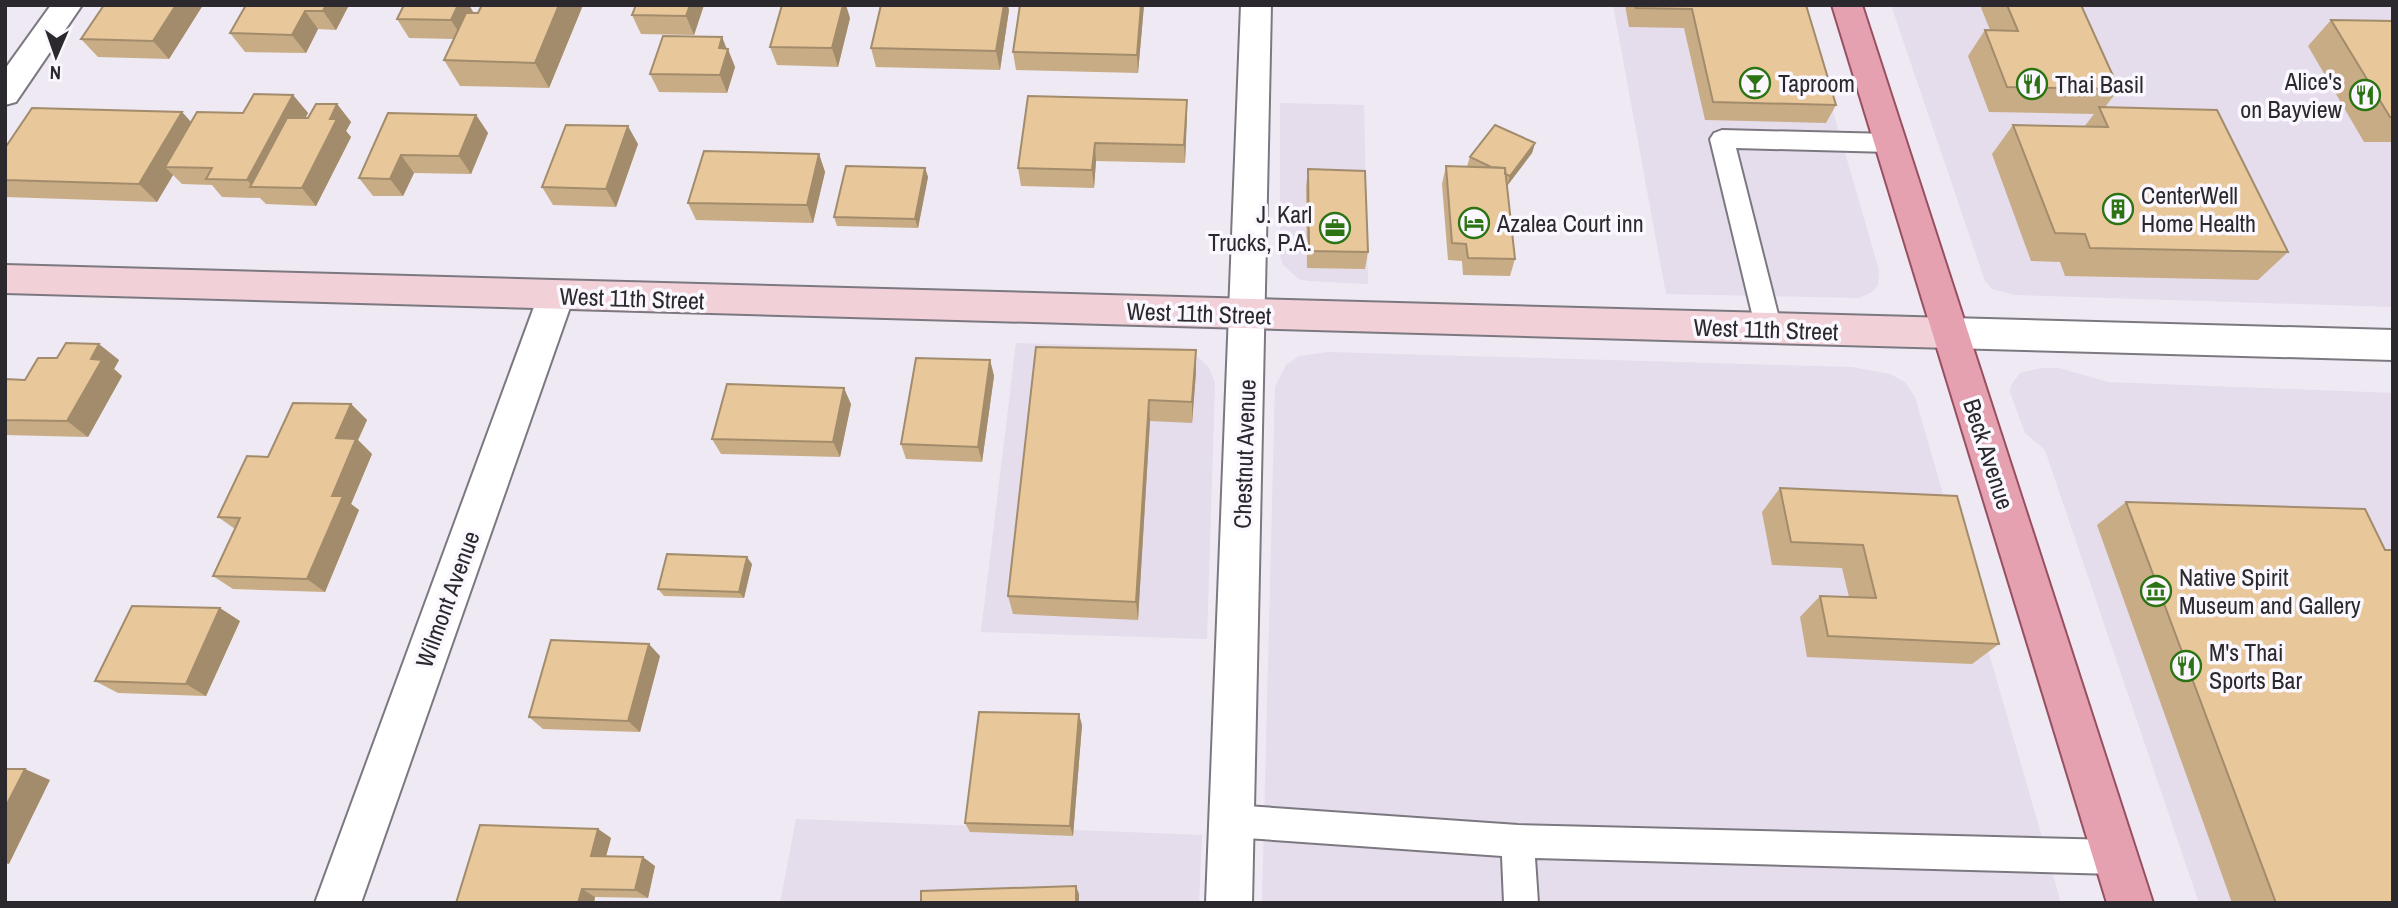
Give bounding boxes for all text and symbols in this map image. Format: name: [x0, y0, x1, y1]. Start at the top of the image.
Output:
north arrow: [21, 21, 91, 91]
text: N: [49, 60, 61, 86]
place label: Alice's on Bayview: [2240, 65, 2343, 125]
bar icon: Taproom: [1738, 66, 1772, 100]
place label: Taproom: [1778, 67, 1855, 99]
restaurant icon: Thai Basil: [2015, 67, 2049, 101]
place label: Thai Basil: [2055, 68, 2144, 100]
restaurant icon: Alice's on Bayview: [2348, 78, 2382, 112]
place label: CenterWell Home Health: [2141, 179, 2256, 239]
building icon: CenterWell Home Health: [2101, 192, 2135, 226]
place label: J. Karl Trucks, P.A.: [1208, 198, 1312, 258]
hotel icon: Azalea Court inn: [1457, 206, 1491, 240]
place label: Azalea Court inn: [1496, 207, 1644, 239]
office icon: J. Karl Trucks, P.A.: [1318, 211, 1352, 245]
street label: West 11th Street: [559, 279, 705, 317]
street label: West 11th Street: [1126, 294, 1272, 332]
street label: West 11th Street: [1693, 310, 1839, 348]
street label: Chestnut Avenue: [1225, 379, 1263, 529]
street label: Beck Avenue: [1956, 395, 2022, 513]
street label: Wilmont Avenue: [408, 526, 486, 672]
place label: Native Spirit Museum and Gallery: [2179, 561, 2361, 621]
museum icon: Native Spirit Museum and Gallery: [2139, 574, 2173, 608]
place label: M's Thai Sports Bar: [2209, 636, 2302, 696]
restaurant icon: M's Thai Sports Bar: [2169, 649, 2203, 683]

